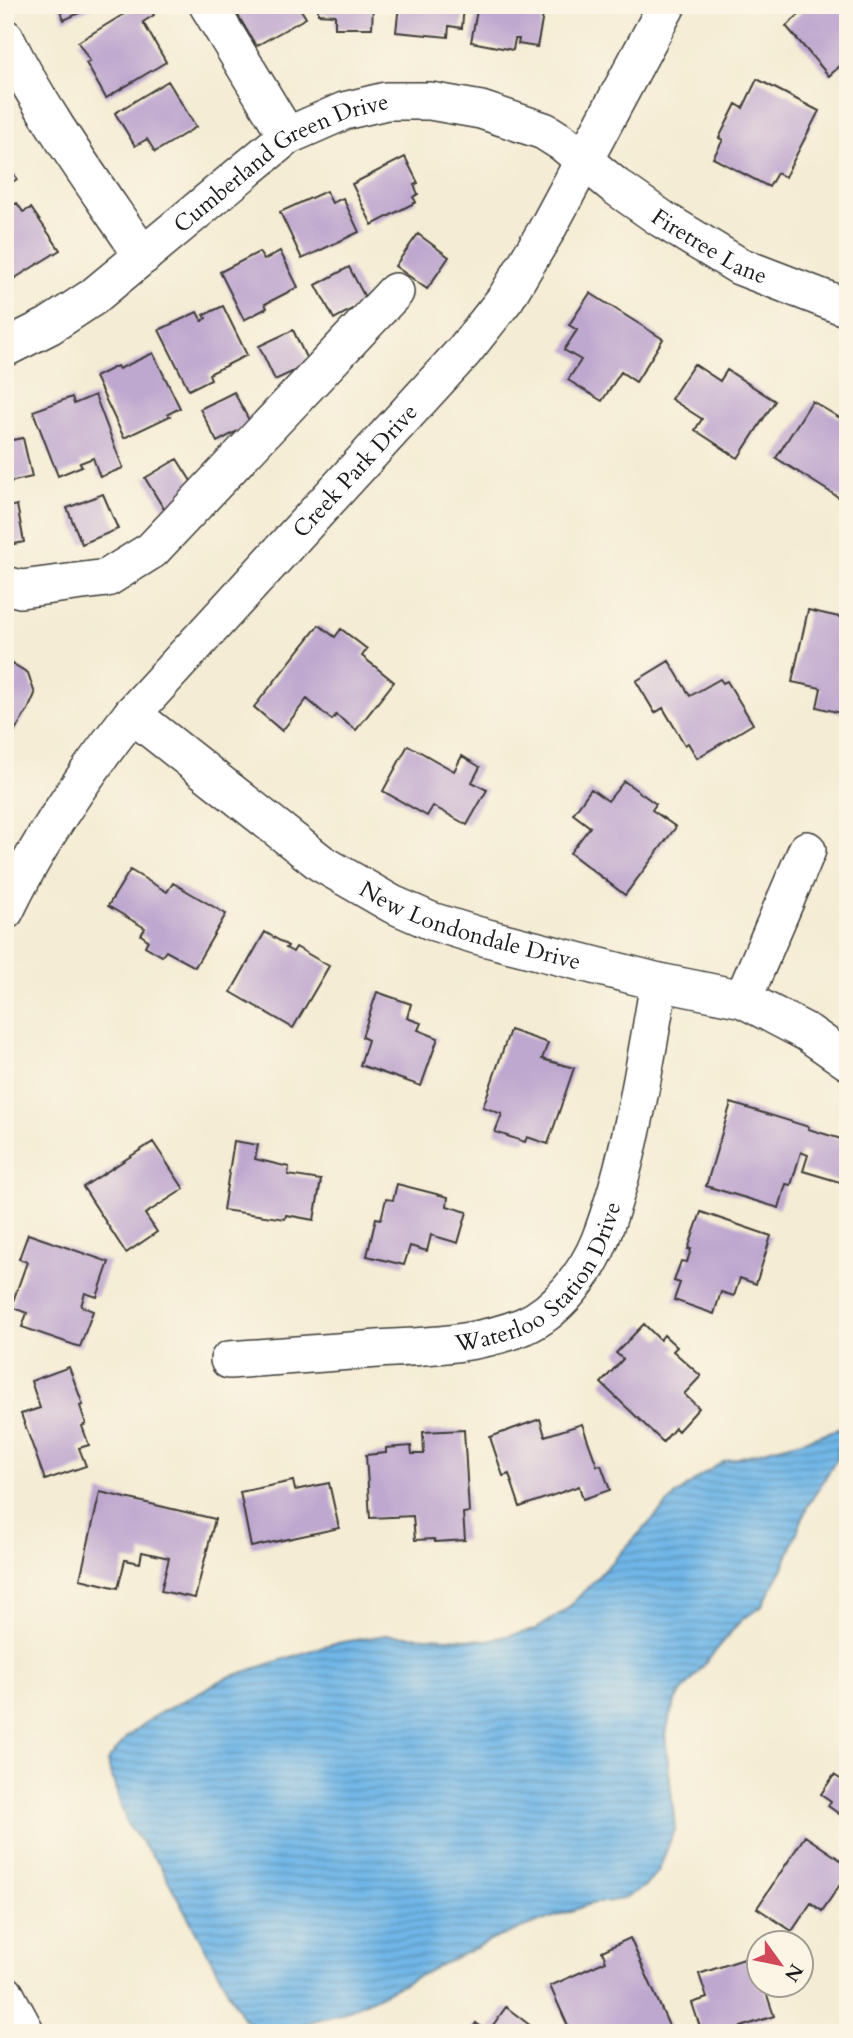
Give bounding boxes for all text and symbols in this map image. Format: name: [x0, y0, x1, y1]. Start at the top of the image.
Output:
street label: Cumberland Green Drive: [167, 85, 391, 239]
street label: Firetree Lane: [645, 201, 772, 291]
street label: Creek Park Drive: [286, 397, 424, 544]
street label: New Londondale Drive: [354, 873, 584, 977]
street label: Waterloo Station Drive: [452, 1198, 628, 1359]
north arrow: [744, 1930, 814, 2000]
text: N: [778, 1959, 809, 1987]

